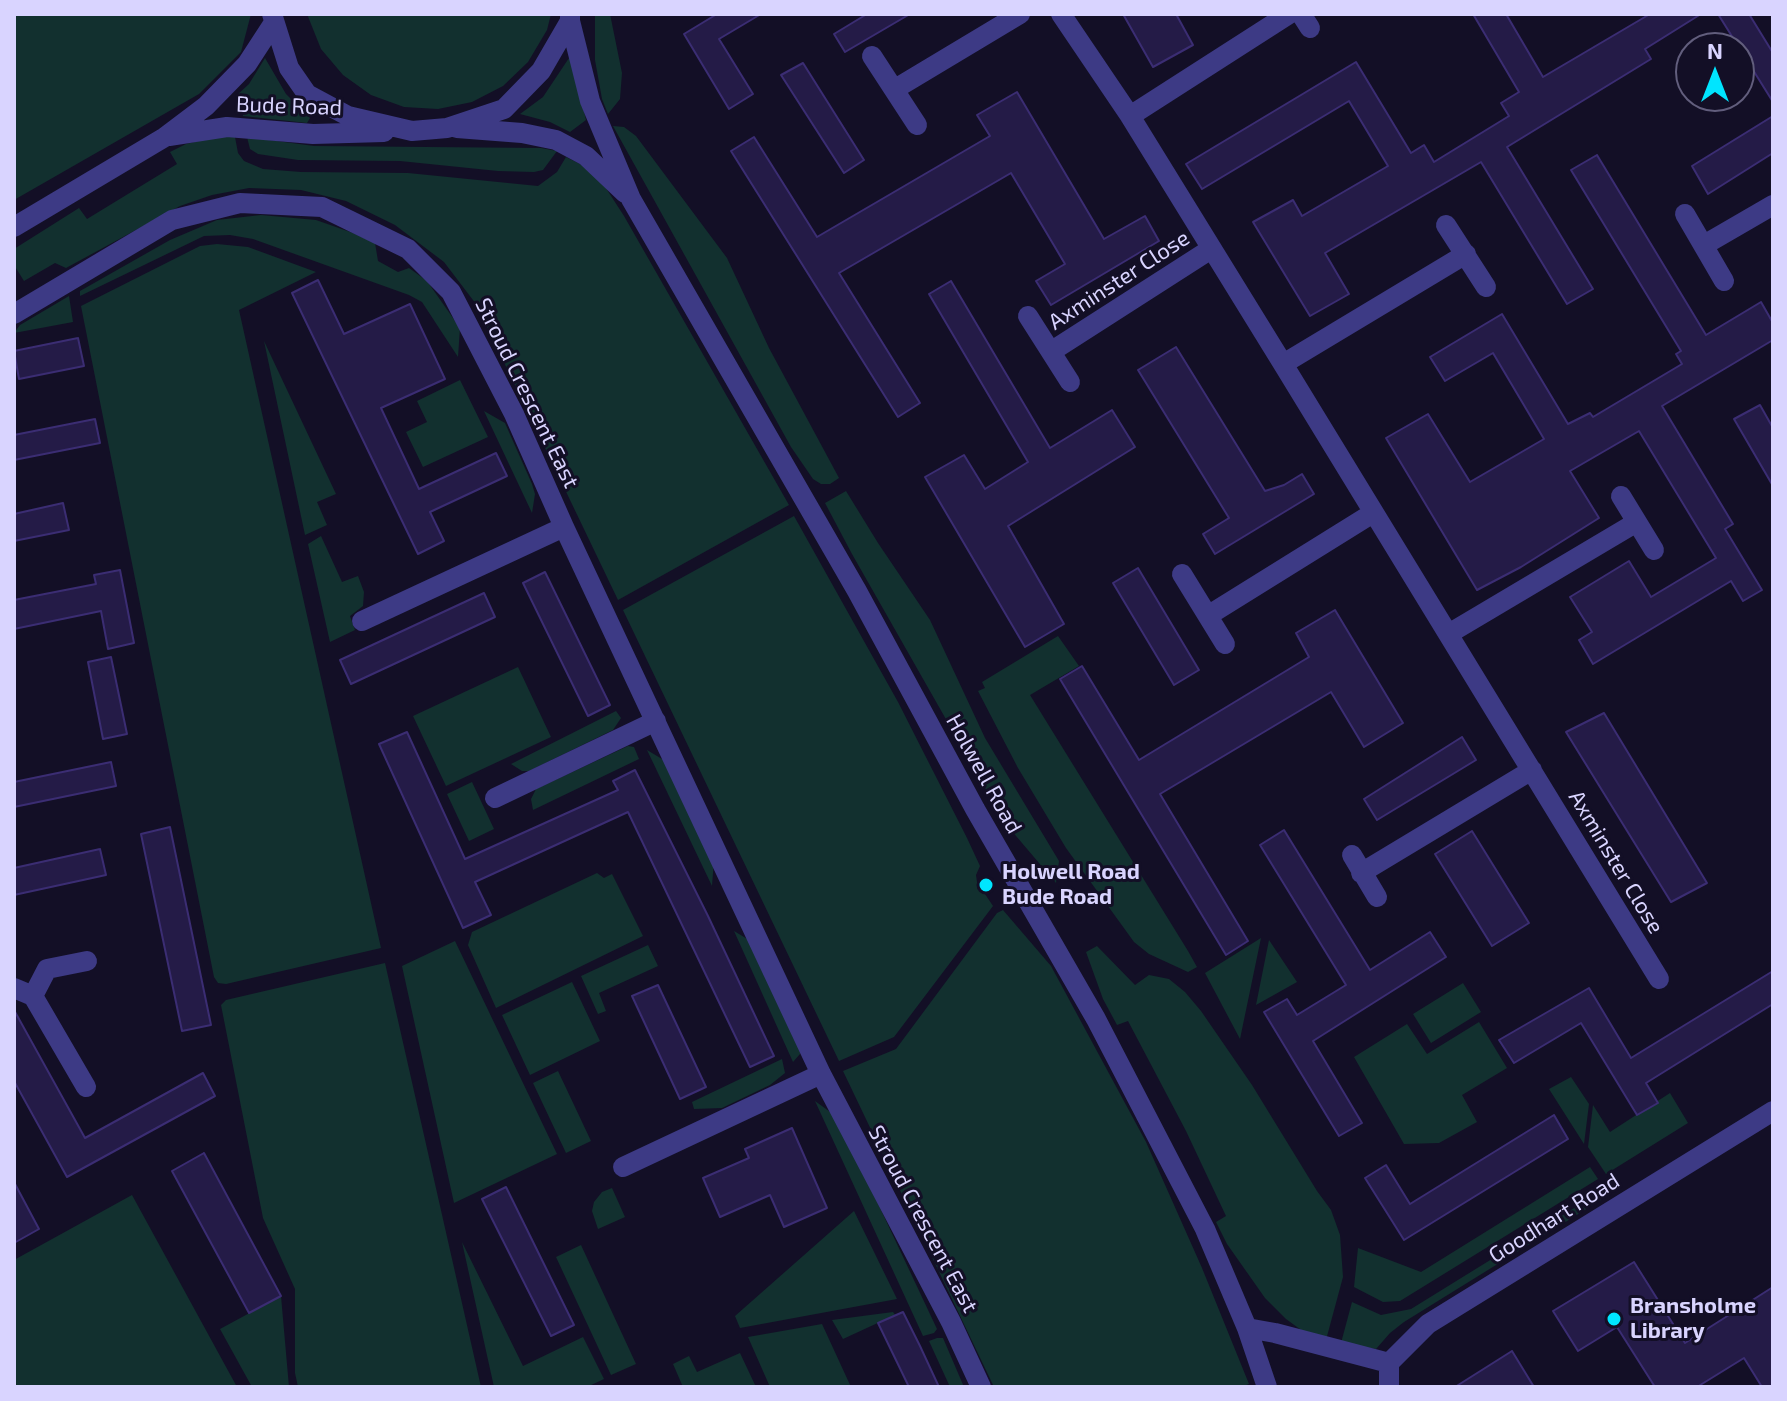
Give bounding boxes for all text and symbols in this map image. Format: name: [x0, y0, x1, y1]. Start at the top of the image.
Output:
north arrow: [1675, 32, 1755, 112]
text: N: [1707, 37, 1723, 63]
street label: Bude Road: [235, 91, 343, 121]
street label: Axminster Close: [1044, 225, 1194, 335]
street label: Stroud Crescent East: [470, 294, 584, 492]
street label: Holwell Road: [940, 710, 1028, 838]
street label: Axminster Close: [1563, 786, 1669, 938]
place label: Holwell Road Bude Road: [1002, 859, 1140, 910]
marker: Holwell Road Bude Road: [977, 876, 995, 894]
street label: Stroud Crescent East: [862, 1121, 984, 1317]
street label: Goodhart Road: [1484, 1167, 1624, 1269]
place label: Bransholme Library: [1630, 1293, 1756, 1344]
marker: Bransholme Library: [1605, 1310, 1623, 1328]

